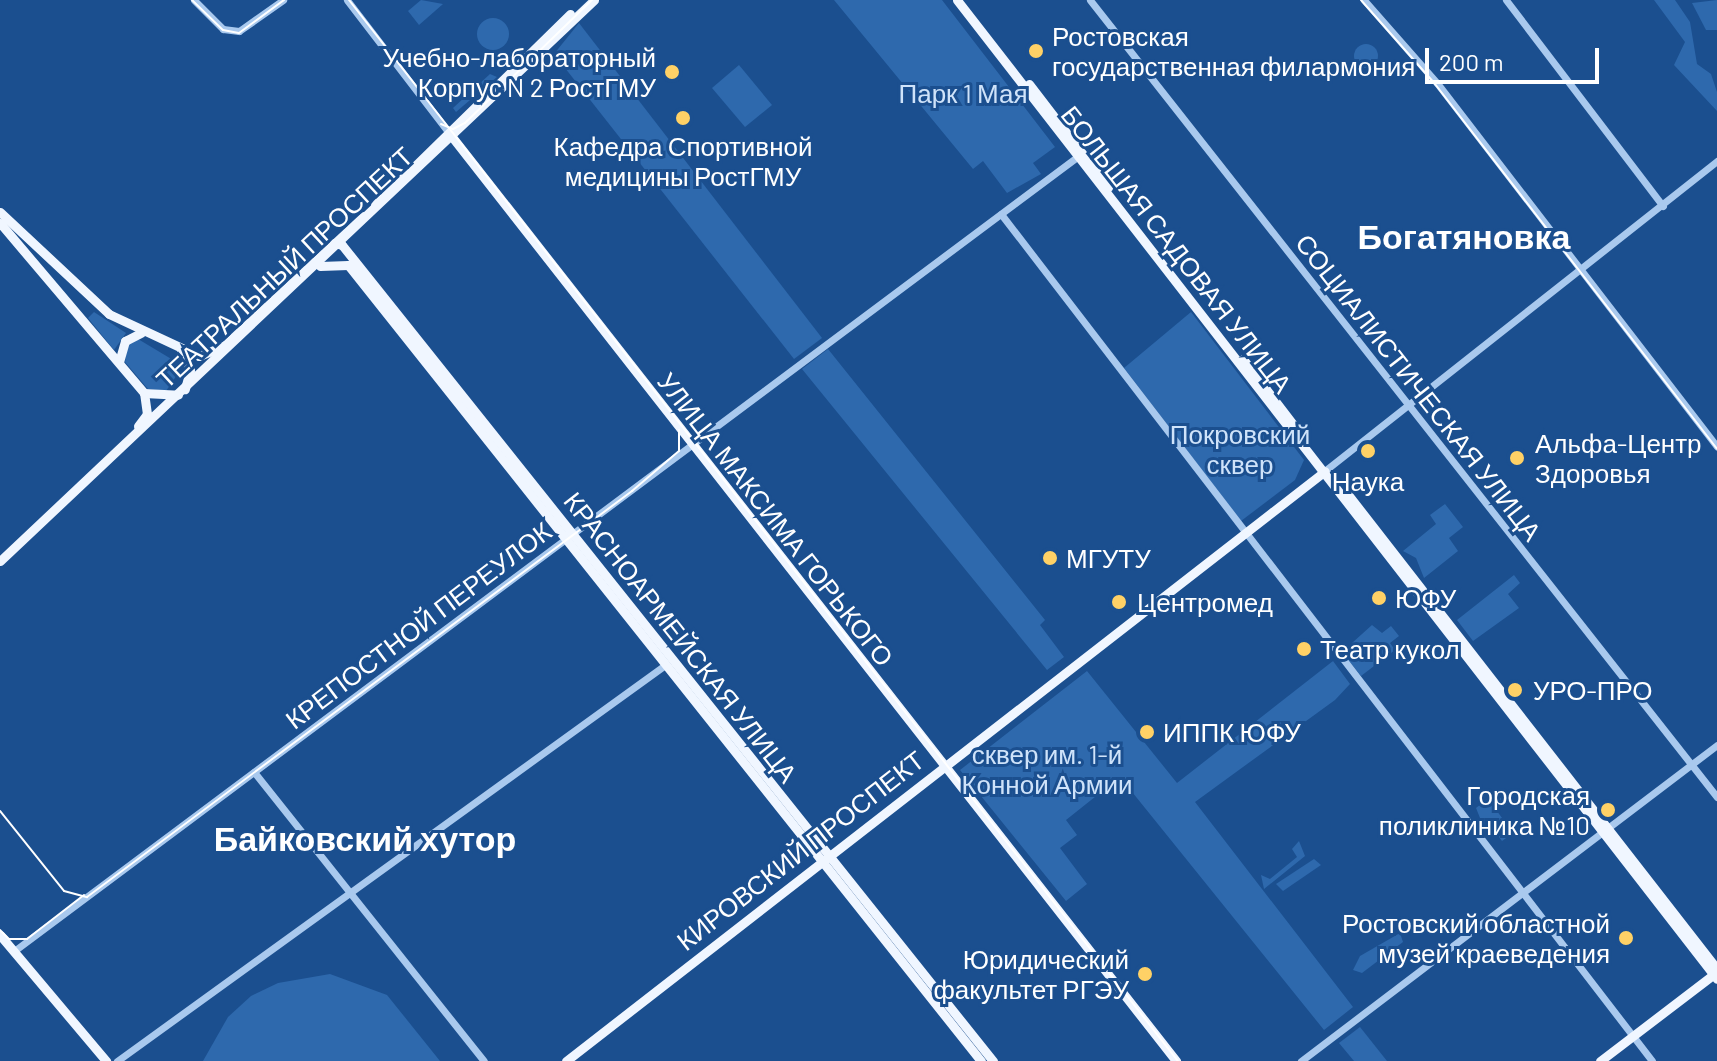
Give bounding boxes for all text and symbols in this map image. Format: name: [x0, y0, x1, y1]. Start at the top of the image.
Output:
place label: Ростовская государственная филармония: [1052, 20, 1415, 82]
scale bar: [1429, 32, 1603, 82]
place label: Учебно-лабораторный Корпус N 2 РостГМУ: [382, 41, 656, 102]
marker: Ростовская государственная филармония: [1027, 42, 1045, 60]
text: 200 m: [1439, 47, 1504, 76]
marker: Учебно-лабораторный Корпус N 2 РостГМУ: [663, 63, 681, 81]
park label: Парк 1 Мая: [899, 77, 1027, 109]
street label: БОЛЬШАЯ САДОВАЯ УЛИЦА: [1055, 99, 1299, 399]
marker: Кафедра Спортивной медицины РостГМУ: [674, 109, 692, 127]
place label: Кафедра Спортивной медицины РостГМУ: [554, 130, 812, 192]
street label: ТЕАТРАЛЬНЫЙ ПРОСПЕКТ: [149, 140, 419, 394]
district label: Богатяновка: [1358, 216, 1570, 256]
street label: СОЦИАЛИСТИЧЕСКАЯ УЛИЦА: [1290, 228, 1548, 546]
street label: УЛИЦА МАКСИМА ГОРЬКОГО: [652, 366, 900, 672]
park label: Покровский сквер: [1170, 418, 1310, 480]
place label: Альфа-Центр Здоровья: [1535, 427, 1702, 488]
marker: Наука: [1357, 440, 1379, 462]
marker: Альфа-Центр Здоровья: [1506, 447, 1528, 469]
place label: Наука: [1332, 465, 1404, 497]
street label: КРАСНОАРМЕЙСКАЯ УЛИЦА: [558, 486, 804, 788]
street label: КРЕПОСТНОЙ ПЕРЕУЛОК: [279, 515, 557, 735]
place label: МГУТУ: [1066, 542, 1151, 574]
marker: МГУТУ: [1041, 549, 1059, 567]
place label: ЮФУ: [1395, 582, 1456, 614]
place label: Центромед: [1137, 586, 1273, 618]
marker: ЮФУ: [1370, 589, 1388, 607]
marker: Центромед: [1108, 591, 1130, 613]
place label: Театр кукол: [1320, 633, 1460, 665]
marker: Театр кукол: [1295, 640, 1313, 658]
place label: УРО-ПРО: [1533, 674, 1652, 706]
marker: УРО-ПРО: [1504, 679, 1526, 701]
place label: ИППК ЮФУ: [1163, 716, 1301, 748]
marker: ИППК ЮФУ: [1138, 723, 1156, 741]
park label: сквер им. 1-й Конной Армии: [961, 738, 1133, 800]
street label: КИРОВСКИЙ ПРОСПЕКТ: [670, 744, 930, 956]
place label: Городская поликлиника №10: [1380, 779, 1590, 840]
marker: Городская поликлиника №10: [1597, 799, 1619, 821]
district label: Байковский хутор: [214, 818, 516, 858]
place label: Ростовский областной музей краеведения: [1342, 907, 1610, 968]
marker: Ростовский областной музей краеведения: [1617, 929, 1635, 947]
place label: Юридический факультет РГЭУ: [933, 943, 1129, 1004]
marker: Юридический факультет РГЭУ: [1136, 965, 1154, 983]

